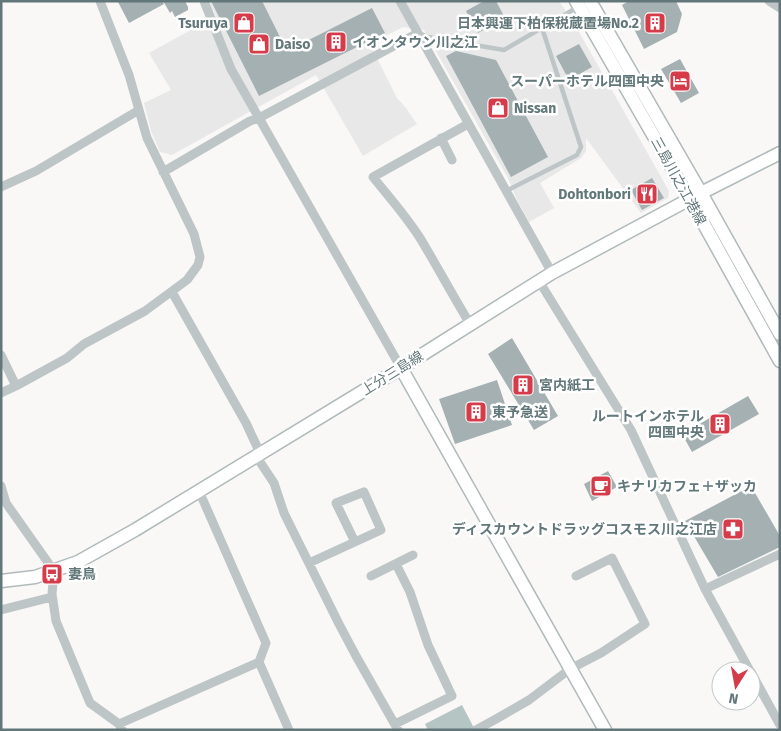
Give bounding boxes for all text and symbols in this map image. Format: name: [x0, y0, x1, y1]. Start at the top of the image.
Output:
shop icon: Tsuruya: [232, 11, 256, 35]
building icon: 日本興運下柏保税蔵置場No.2: [643, 11, 667, 35]
place label: Tsuruya: [178, 15, 228, 32]
place label: 日本興運下柏保税蔵置場No.2: [457, 15, 639, 32]
building icon: イオンタウン川之江: [324, 30, 348, 54]
shop icon: Daiso: [247, 32, 271, 56]
place label: イオンタウン川之江: [352, 34, 478, 51]
place label: Daiso: [275, 36, 311, 53]
hotel icon: スーパーホテル四国中央: [668, 69, 692, 93]
place label: スーパーホテル四国中央: [510, 73, 664, 90]
shop icon: Nissan: [486, 96, 510, 120]
place label: Nissan: [514, 100, 556, 117]
street label: 三島川之江港線: [647, 134, 710, 228]
restaurant icon: Dohtonbori: [635, 182, 659, 206]
place label: Dohtonbori: [558, 186, 631, 203]
street label: 上分三島線: [358, 348, 426, 399]
building icon: 宮内紙工: [511, 373, 535, 397]
place label: 宮内紙工: [539, 377, 595, 394]
building icon: 東予急送: [464, 400, 488, 424]
place label: 東予急送: [492, 404, 548, 421]
place label: ルートインホテル 四国中央: [592, 408, 704, 441]
building icon: ルートインホテル 四国中央: [708, 412, 732, 436]
cafe icon: キナリカフェ＋ザッカ: [589, 474, 613, 498]
place label: キナリカフェ＋ザッカ: [617, 478, 757, 495]
pharmacy icon: ディスカウントドラッグコスモス川之江店: [721, 517, 745, 541]
place label: ディスカウントドラッグコスモス川之江店: [452, 521, 717, 538]
bus stop icon: 妻鳥: [40, 562, 64, 586]
place label: 妻鳥: [68, 566, 96, 583]
north arrow: [711, 661, 761, 711]
text: N: [727, 689, 740, 708]

